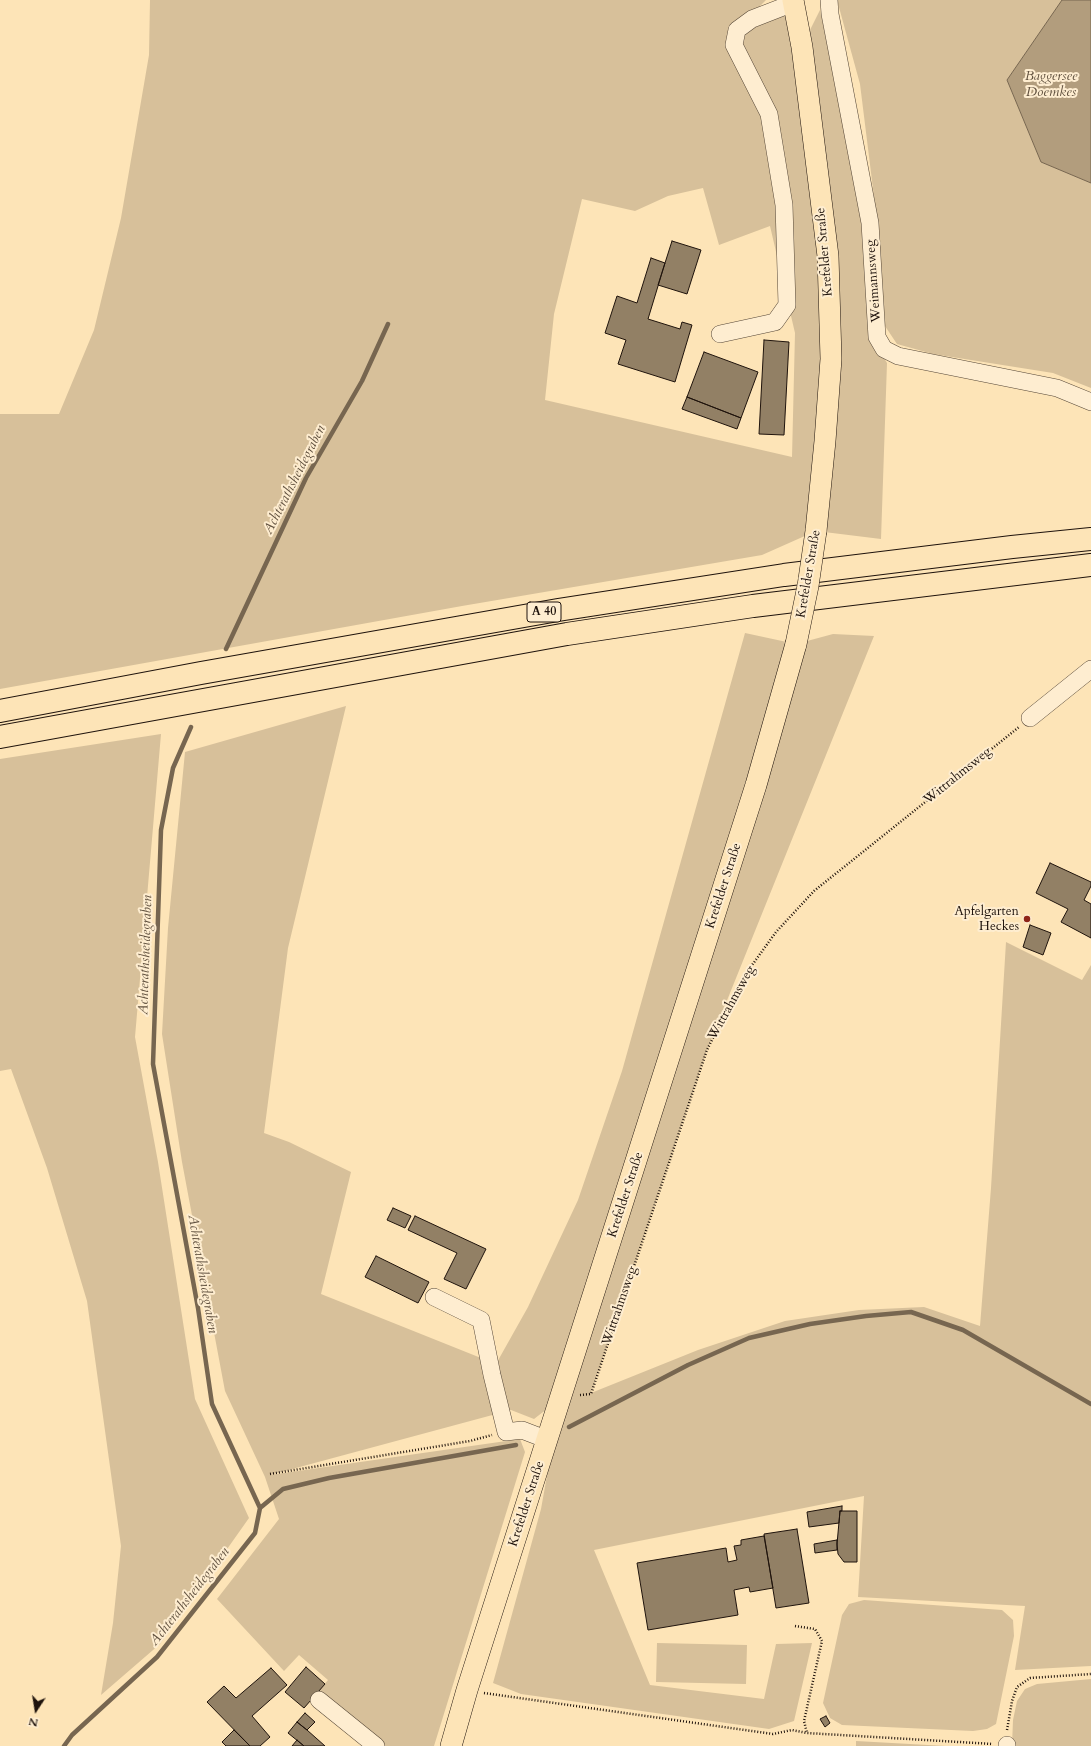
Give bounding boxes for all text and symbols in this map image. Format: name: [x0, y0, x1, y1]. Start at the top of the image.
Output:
water label: Baggersee Doemkes: [1025, 69, 1077, 102]
street label: Krefelder Straße: [813, 207, 837, 297]
street label: Weimannsweg: [863, 239, 885, 323]
water label: Achterathsheidegraben: [260, 423, 330, 537]
street label: Krefelder Straße: [794, 529, 824, 619]
road number: A 40: [527, 602, 561, 622]
street label: Wittrahmsweg: [921, 744, 995, 808]
street label: Krefelder Straße: [703, 841, 745, 931]
water label: Achterathsheidegraben: [136, 895, 156, 1015]
place label: Apfelgarten Heckes: [955, 904, 1019, 935]
marker: Apfelgarten Heckes: [1022, 914, 1032, 924]
street label: Wittrahmsweg: [705, 963, 759, 1043]
street label: Krefelder Straße: [605, 1150, 647, 1240]
water label: Achterathsheidegraben: [183, 1213, 221, 1335]
street label: Wittrahmsweg: [599, 1264, 641, 1348]
street label: Krefelder Straße: [506, 1459, 548, 1549]
water label: Achterathsheidegraben: [146, 1545, 234, 1649]
north arrow: [16, 1690, 56, 1730]
text: N: [27, 1714, 40, 1731]

